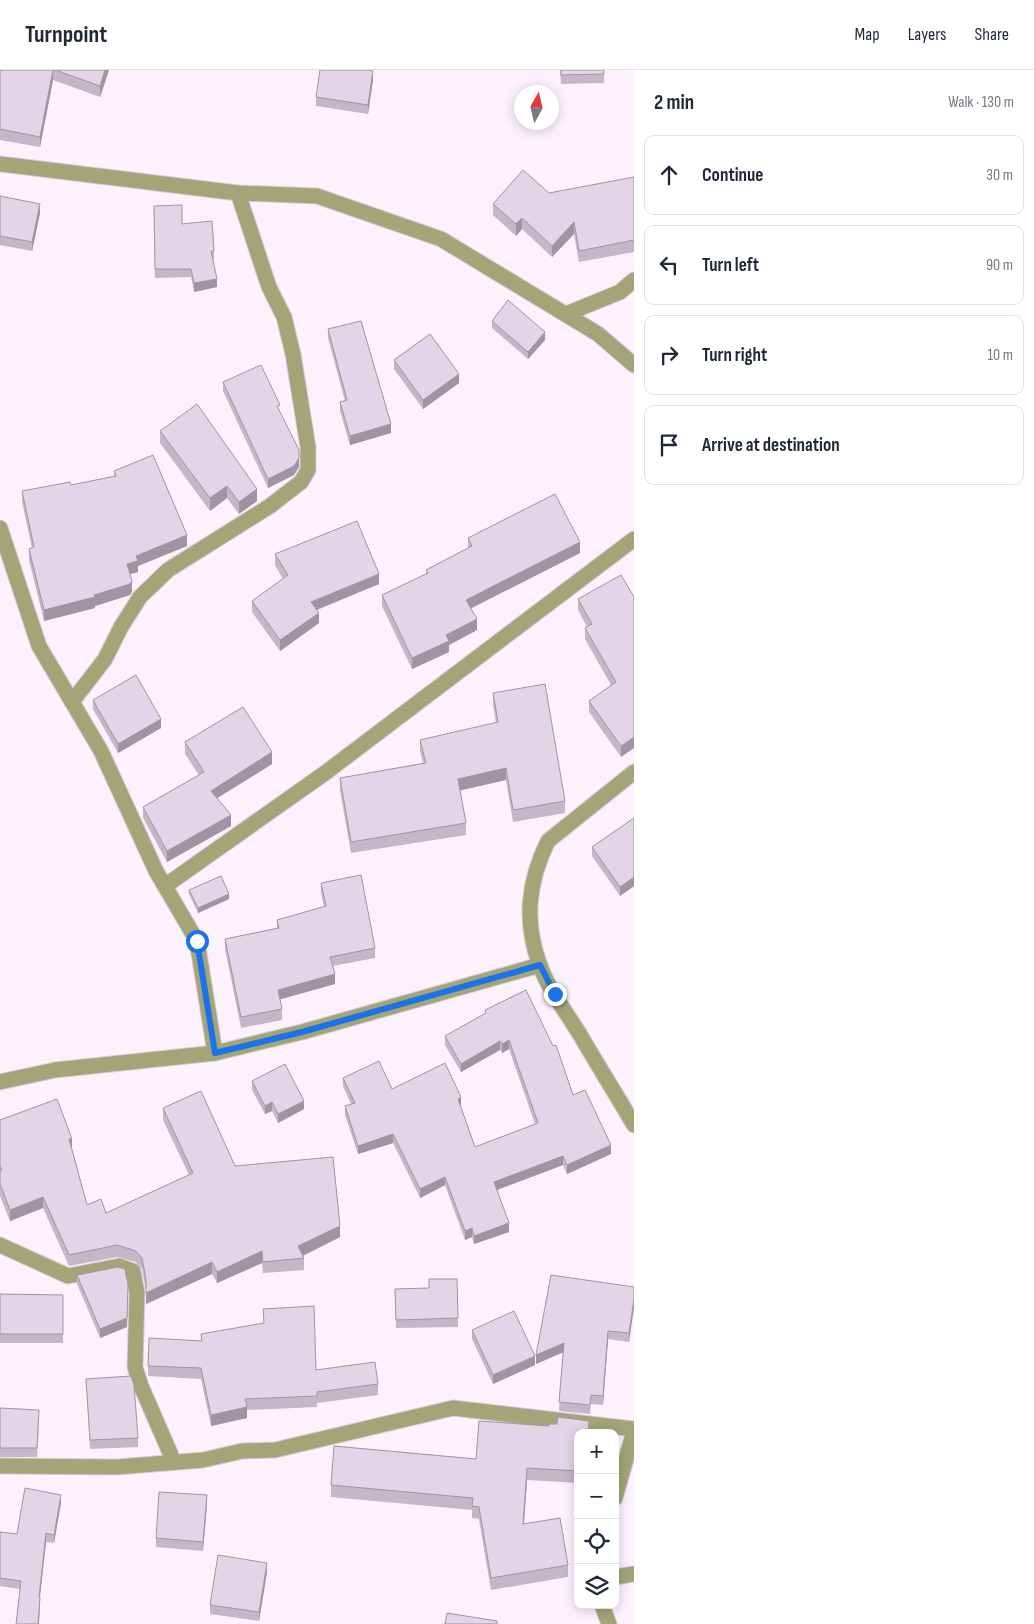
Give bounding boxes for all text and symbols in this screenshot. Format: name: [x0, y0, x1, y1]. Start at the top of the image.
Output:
text: Turnpoint: [25, 20, 107, 49]
text: Map: [855, 24, 880, 45]
text: Layers: [908, 24, 947, 45]
text: Share: [975, 24, 1009, 45]
north arrow: [514, 85, 559, 130]
text: 2 min: [654, 90, 694, 115]
text: Walk · 130 m: [948, 93, 1014, 112]
icon: ahead: [655, 161, 683, 189]
text: Continue: [702, 164, 763, 187]
text: 30 m: [986, 166, 1013, 185]
icon: left: [655, 251, 683, 279]
text: Turn left: [702, 254, 759, 277]
text: 90 m: [986, 256, 1013, 275]
icon: right: [655, 341, 683, 369]
text: Turn right: [702, 344, 767, 367]
text: 10 m: [987, 346, 1013, 365]
icon: arrive: [655, 431, 683, 459]
text: Arrive at destination: [702, 434, 840, 457]
route start: [186, 930, 209, 953]
route end: [544, 983, 567, 1006]
map controls: [574, 1429, 619, 1609]
button: +: [574, 1429, 619, 1474]
button: −: [574, 1474, 619, 1519]
button: locate: [574, 1519, 619, 1564]
button: layers: [574, 1564, 619, 1609]

